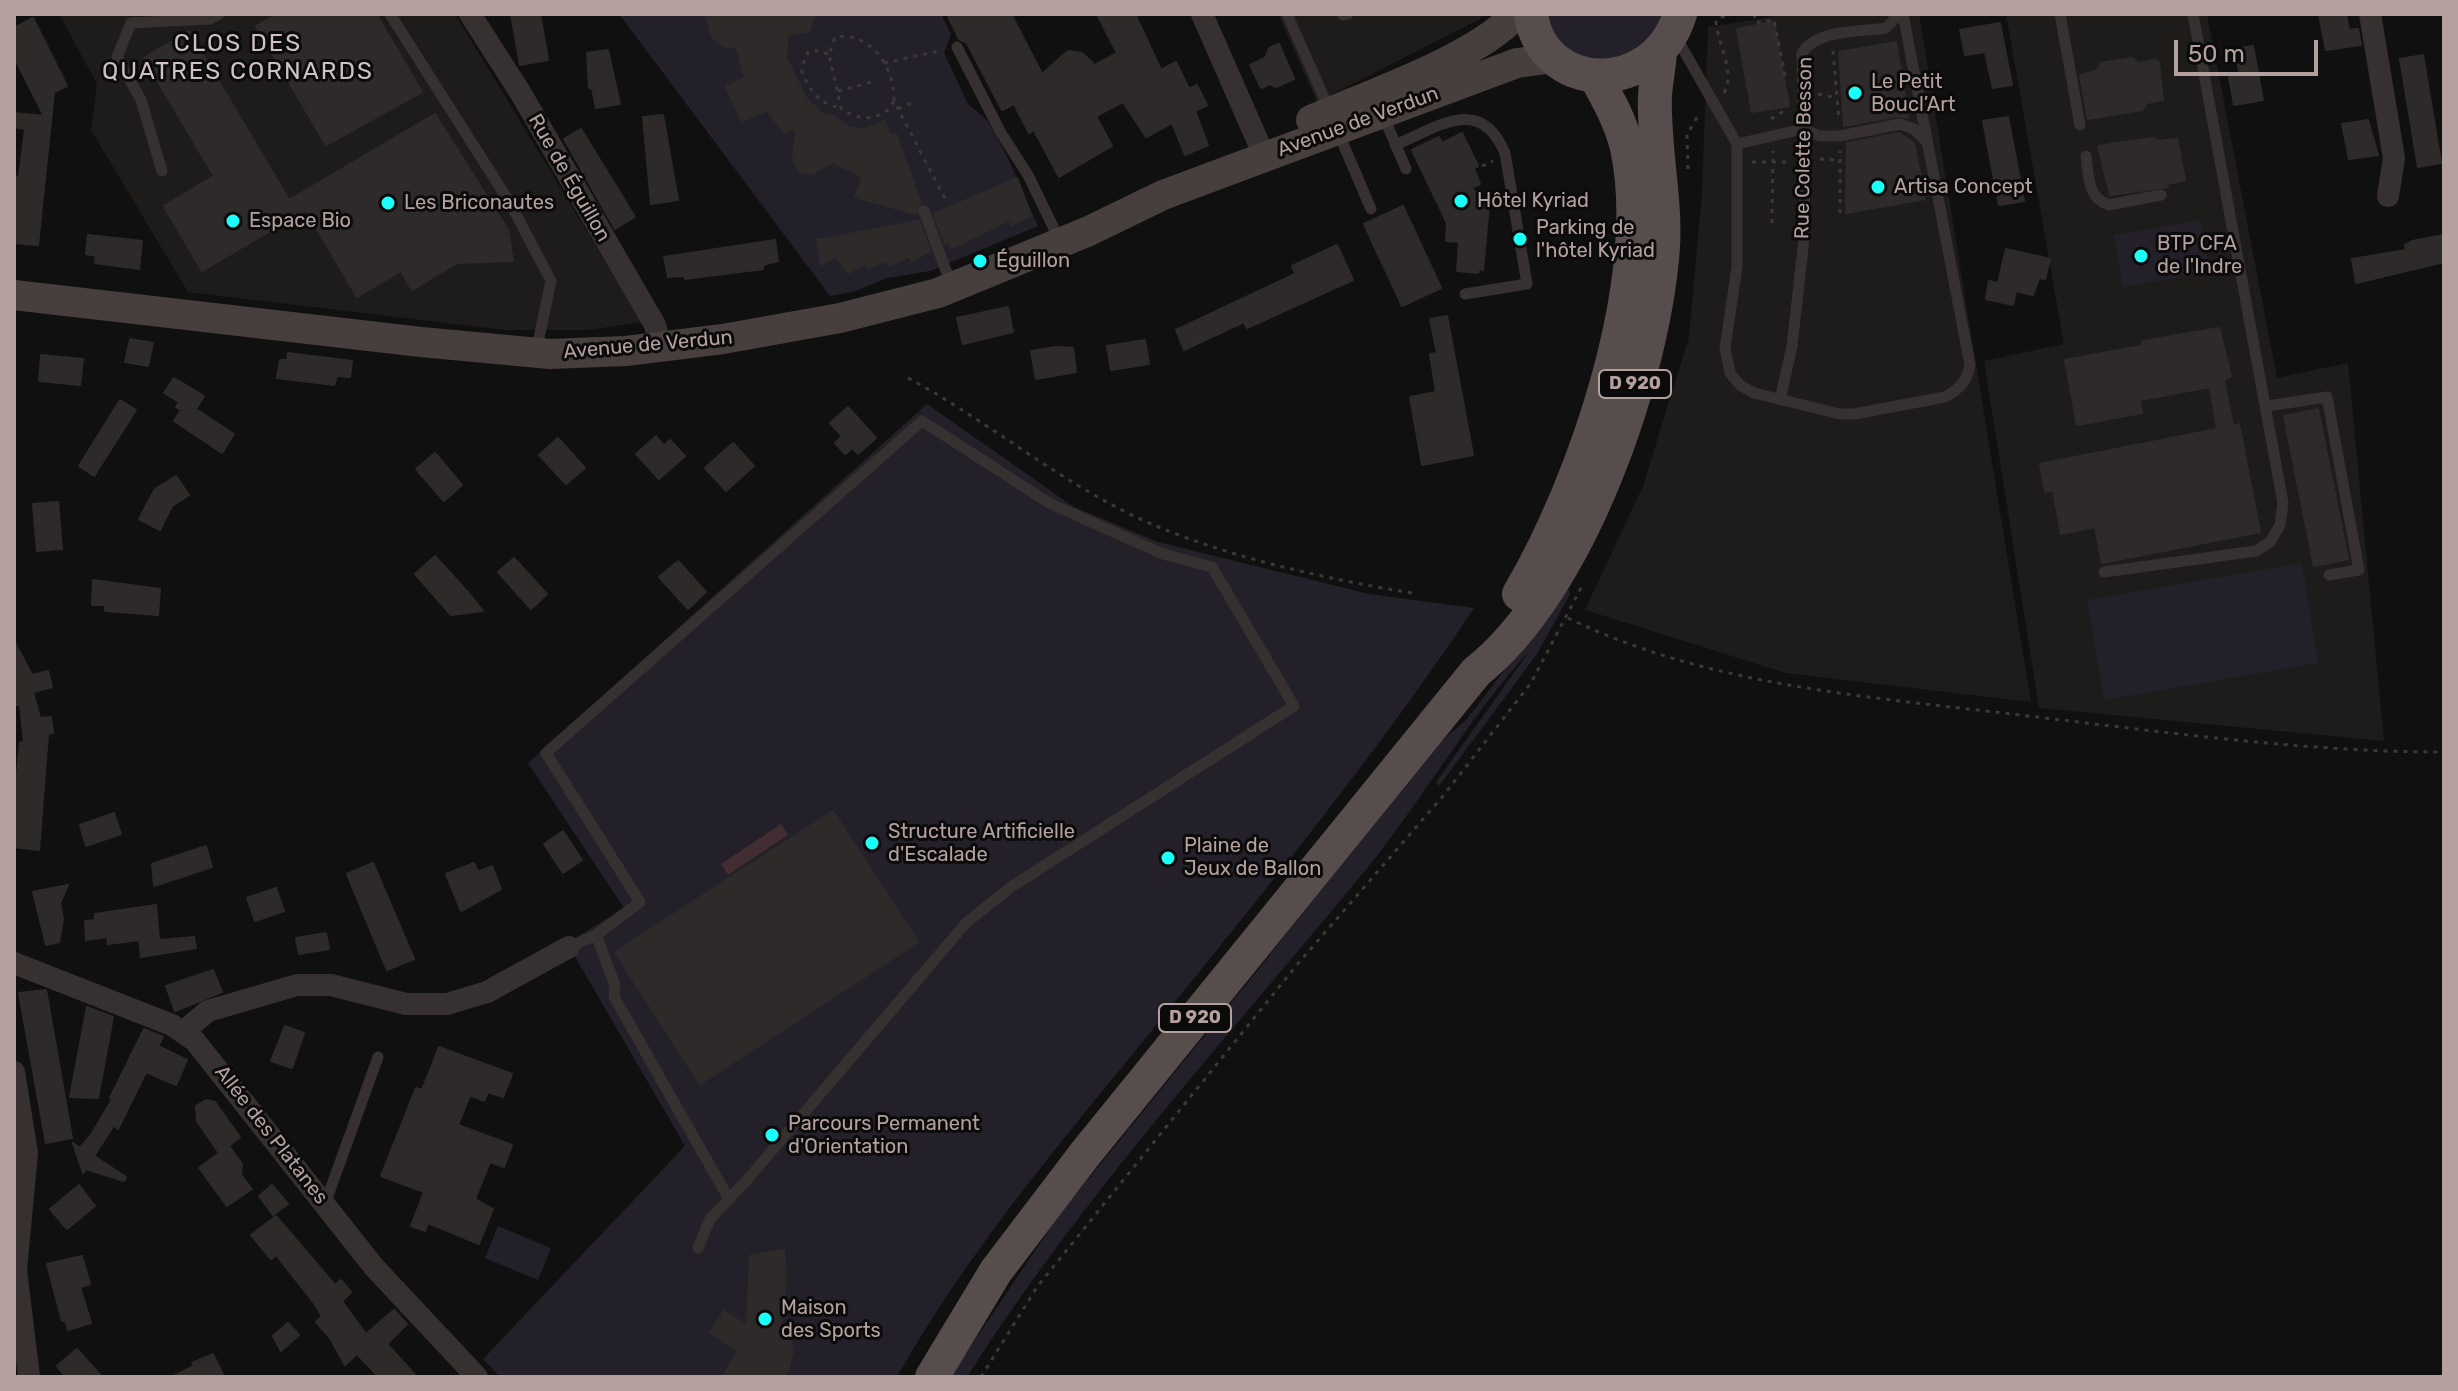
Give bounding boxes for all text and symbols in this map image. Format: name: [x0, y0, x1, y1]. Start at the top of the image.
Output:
scale bar: [2178, 24, 2322, 74]
district label: CLOS DES QUATRES CORNARDS: [102, 30, 374, 86]
text: 50 m: [2188, 40, 2245, 68]
street label: Rue Colette Besson: [1790, 57, 1818, 239]
place label: Le Petit Boucl’Art: [1871, 70, 1956, 117]
street label: Avenue de Verdun: [1274, 82, 1442, 162]
marker: Le Petit Boucl’Art: [1846, 84, 1864, 102]
street label: Rue de Éguillon: [523, 110, 615, 246]
place label: Artisa Concept: [1894, 175, 2033, 199]
marker: Artisa Concept: [1869, 178, 1887, 196]
place label: Hôtel Kyriad: [1477, 189, 1589, 213]
place label: Les Briconautes: [404, 191, 554, 215]
marker: Hôtel Kyriad: [1452, 192, 1470, 210]
marker: Les Briconautes: [379, 194, 397, 212]
place label: Espace Bio: [249, 209, 351, 233]
marker: Espace Bio: [224, 212, 242, 230]
place label: Parking de l'hôtel Kyriad: [1536, 216, 1655, 263]
marker: Parking de l'hôtel Kyriad: [1511, 230, 1529, 248]
place label: BTP CFA de l'Indre: [2157, 232, 2242, 279]
marker: BTP CFA de l'Indre: [2132, 247, 2150, 265]
place label: Éguillon: [996, 249, 1070, 273]
marker: Éguillon: [971, 252, 989, 270]
street label: Avenue de Verdun: [562, 326, 734, 364]
road number: D 920: [1599, 370, 1671, 398]
place label: Structure Artificielle d'Escalade: [888, 820, 1075, 867]
marker: Structure Artificielle d'Escalade: [863, 834, 881, 852]
place label: Plaine de Jeux de Ballon: [1184, 834, 1321, 881]
marker: Plaine de Jeux de Ballon: [1159, 849, 1177, 867]
road number: D 920: [1159, 1004, 1231, 1032]
street label: Allée des Platanes: [209, 1061, 333, 1209]
place label: Parcours Permanent d'Orientation: [788, 1112, 980, 1159]
marker: Parcours Permanent d'Orientation: [763, 1126, 781, 1144]
place label: Maison des Sports: [781, 1296, 881, 1343]
marker: Maison des Sports: [756, 1310, 774, 1328]

